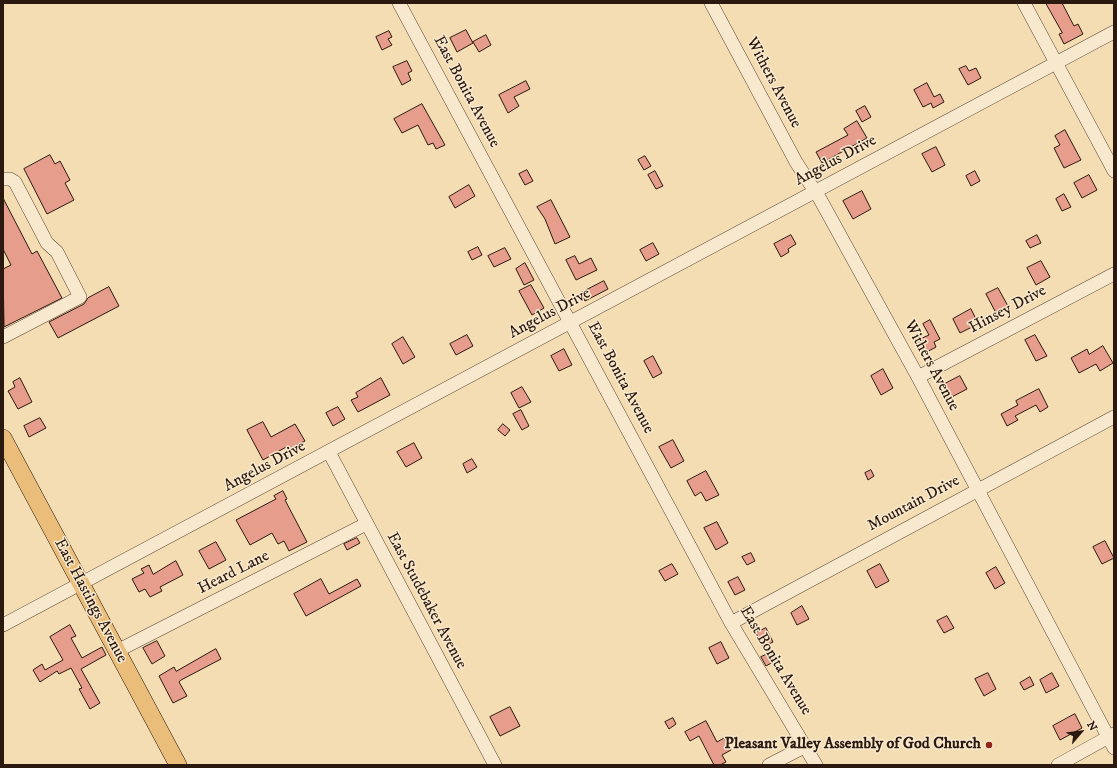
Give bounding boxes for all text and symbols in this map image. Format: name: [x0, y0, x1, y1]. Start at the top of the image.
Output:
street label: East Bonita Avenue: [428, 33, 504, 151]
street label: Withers Avenue: [741, 35, 805, 131]
street label: Angelus Drive: [792, 131, 880, 191]
street label: Hinsey Drive: [966, 282, 1050, 338]
street label: Angelus Drive: [506, 284, 594, 344]
street label: Withers Avenue: [899, 318, 963, 414]
street label: East Bonita Avenue: [582, 319, 658, 437]
street label: Angelus Drive: [221, 437, 309, 497]
street label: Mountain Drive: [865, 472, 963, 536]
street label: East Studebaker Avenue: [382, 529, 470, 673]
street label: East Hastings Avenue: [49, 536, 131, 666]
street label: Heard Lane: [195, 547, 273, 599]
street label: East Bonita Avenue: [735, 603, 815, 719]
north arrow: [1061, 712, 1101, 752]
text: N: [1083, 719, 1100, 734]
place label: Pleasant Valley Assembly of God Church: [724, 735, 981, 755]
marker: Pleasant Valley Assembly of God Church: [984, 740, 994, 750]

